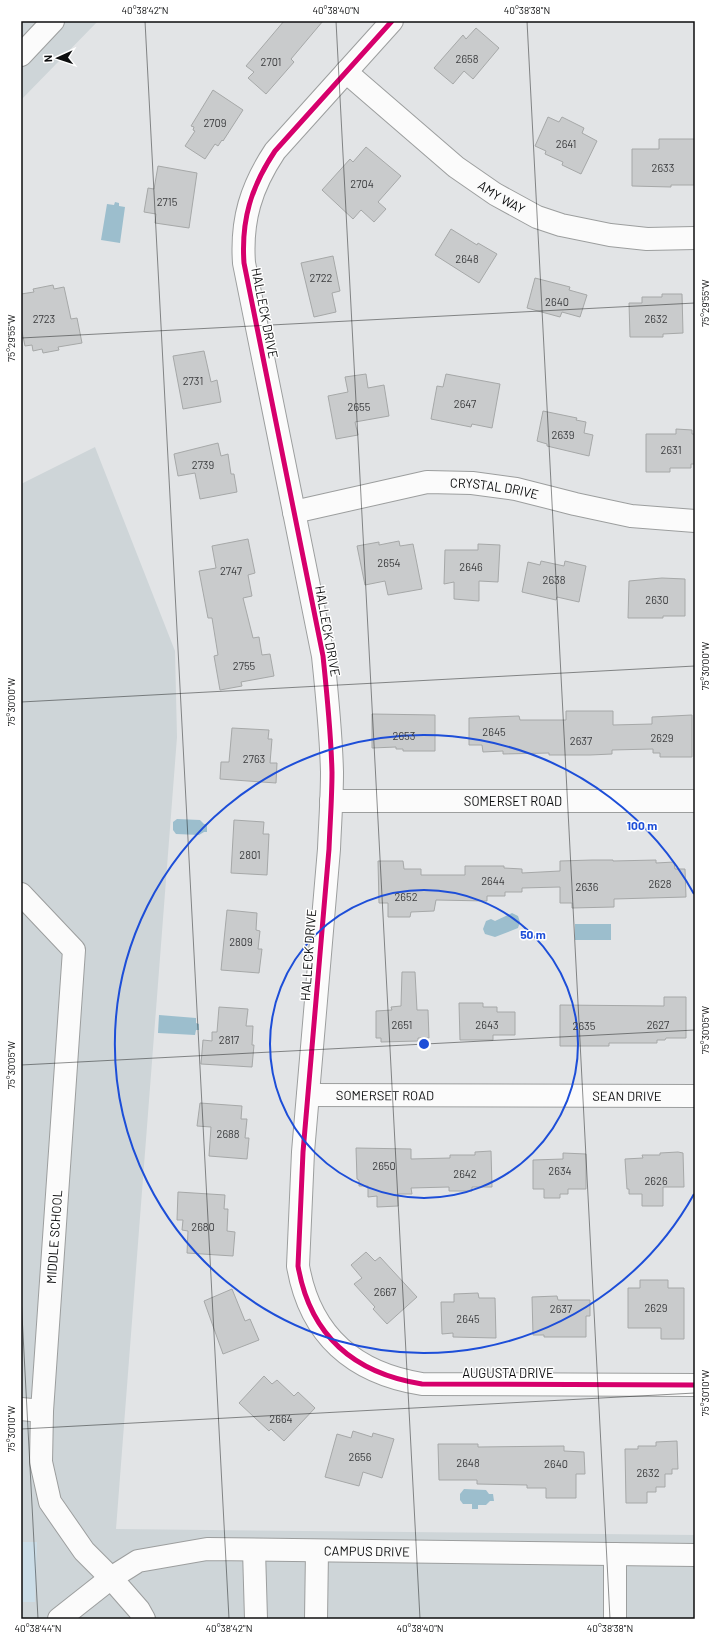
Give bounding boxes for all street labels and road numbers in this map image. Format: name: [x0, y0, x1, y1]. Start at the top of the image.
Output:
street label: AMY WAY: [475, 177, 528, 217]
street label: HALLECK DRIVE: [248, 266, 282, 360]
street label: CRYSTAL DRIVE: [450, 475, 540, 502]
street label: HALLECK DRIVE: [312, 584, 344, 678]
street label: SOMERSET ROAD: [464, 793, 562, 809]
street label: HALLECK DRIVE: [297, 908, 319, 1002]
street label: SOMERSET ROAD: [336, 1087, 434, 1103]
street label: SEAN DRIVE: [592, 1088, 662, 1104]
street label: MIDDLE SCHOOL: [43, 1189, 65, 1285]
street label: AUGUSTA DRIVE: [462, 1365, 554, 1381]
street label: CAMPUS DRIVE: [324, 1542, 410, 1559]

